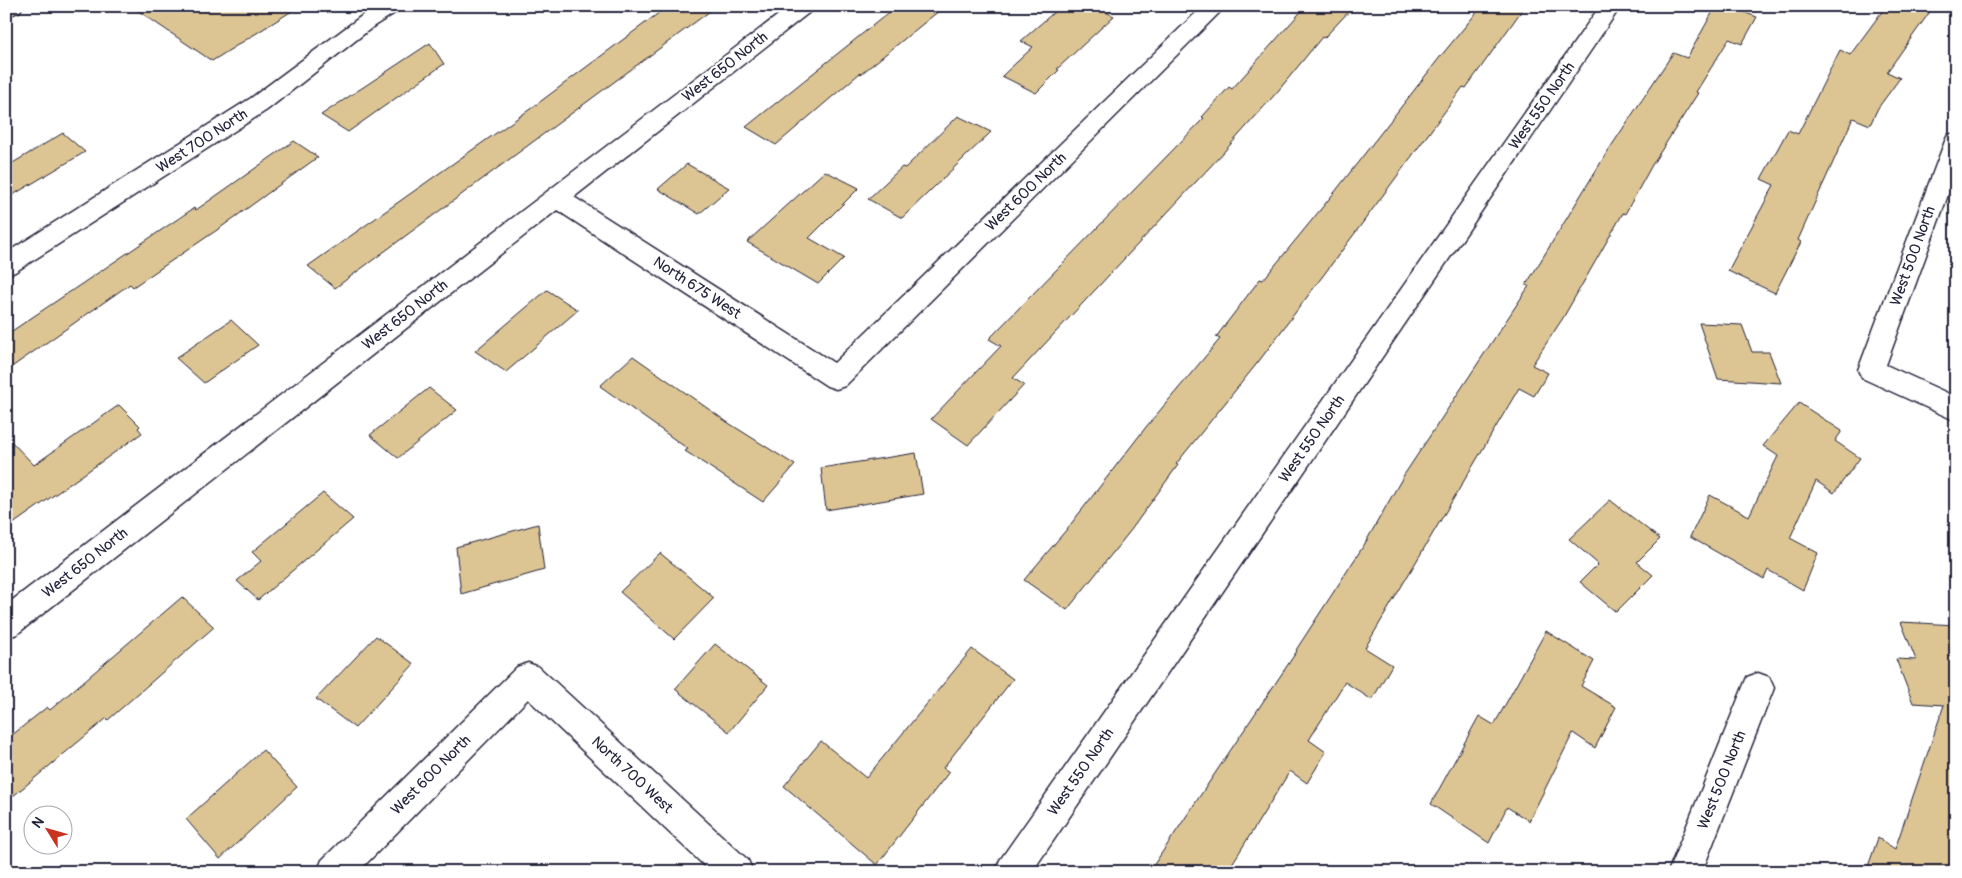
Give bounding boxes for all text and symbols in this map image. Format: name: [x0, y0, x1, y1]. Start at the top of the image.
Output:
street label: West 650 North: [678, 28, 772, 106]
street label: West 550 North: [1505, 59, 1579, 153]
street label: West 700 North: [153, 105, 251, 177]
street label: West 600 North: [982, 149, 1070, 235]
street label: West 500 North: [1886, 204, 1940, 308]
street label: North 675 West: [650, 253, 745, 324]
street label: West 650 North: [358, 276, 452, 354]
street label: West 550 North: [1275, 392, 1349, 486]
street label: West 650 North: [38, 524, 132, 602]
street label: West 550 North: [1044, 725, 1118, 819]
street label: West 500 North: [1694, 728, 1750, 832]
street label: West 600 North: [387, 731, 475, 819]
street label: North 700 West: [587, 732, 677, 818]
north arrow: [22, 806, 72, 856]
text: N: [28, 814, 48, 831]

